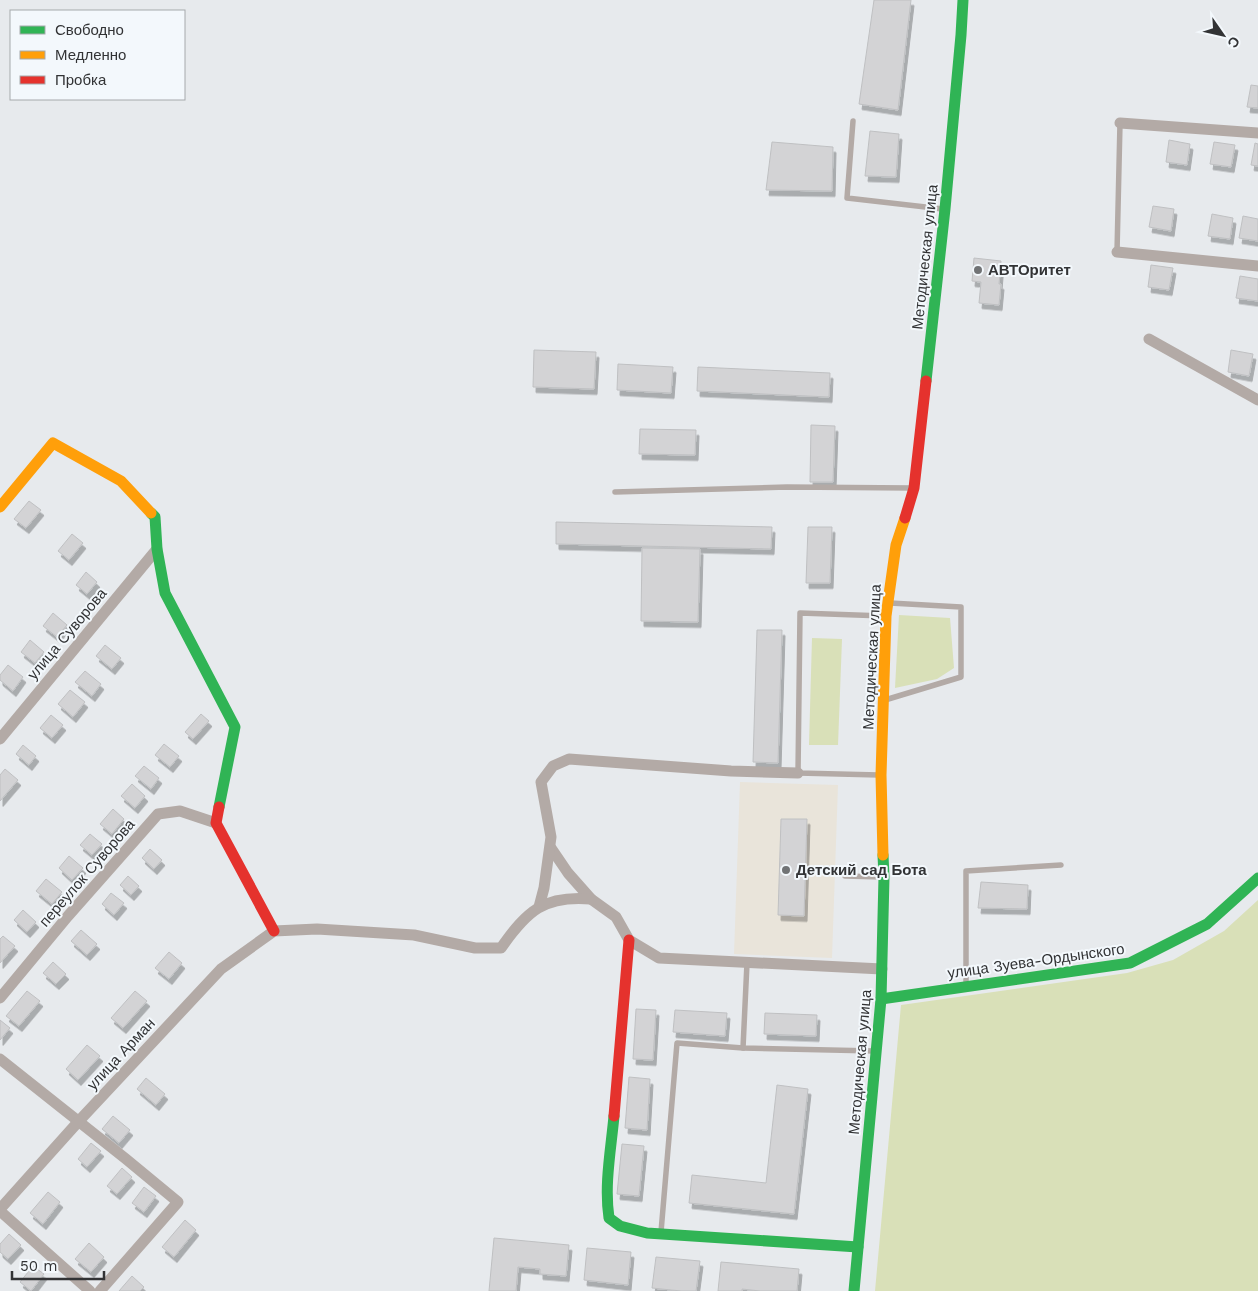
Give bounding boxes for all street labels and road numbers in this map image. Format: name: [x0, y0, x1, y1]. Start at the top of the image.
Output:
street label: Методическая улица: [908, 183, 942, 330]
street label: Методическая улица: [859, 583, 885, 730]
street label: улица Суворова: [24, 584, 111, 683]
street label: переулок Суворова: [35, 815, 139, 930]
street label: улица Зуева-Ордынского: [946, 940, 1126, 982]
street label: Методическая улица: [845, 988, 875, 1135]
street label: улица Арман: [83, 1014, 159, 1094]

